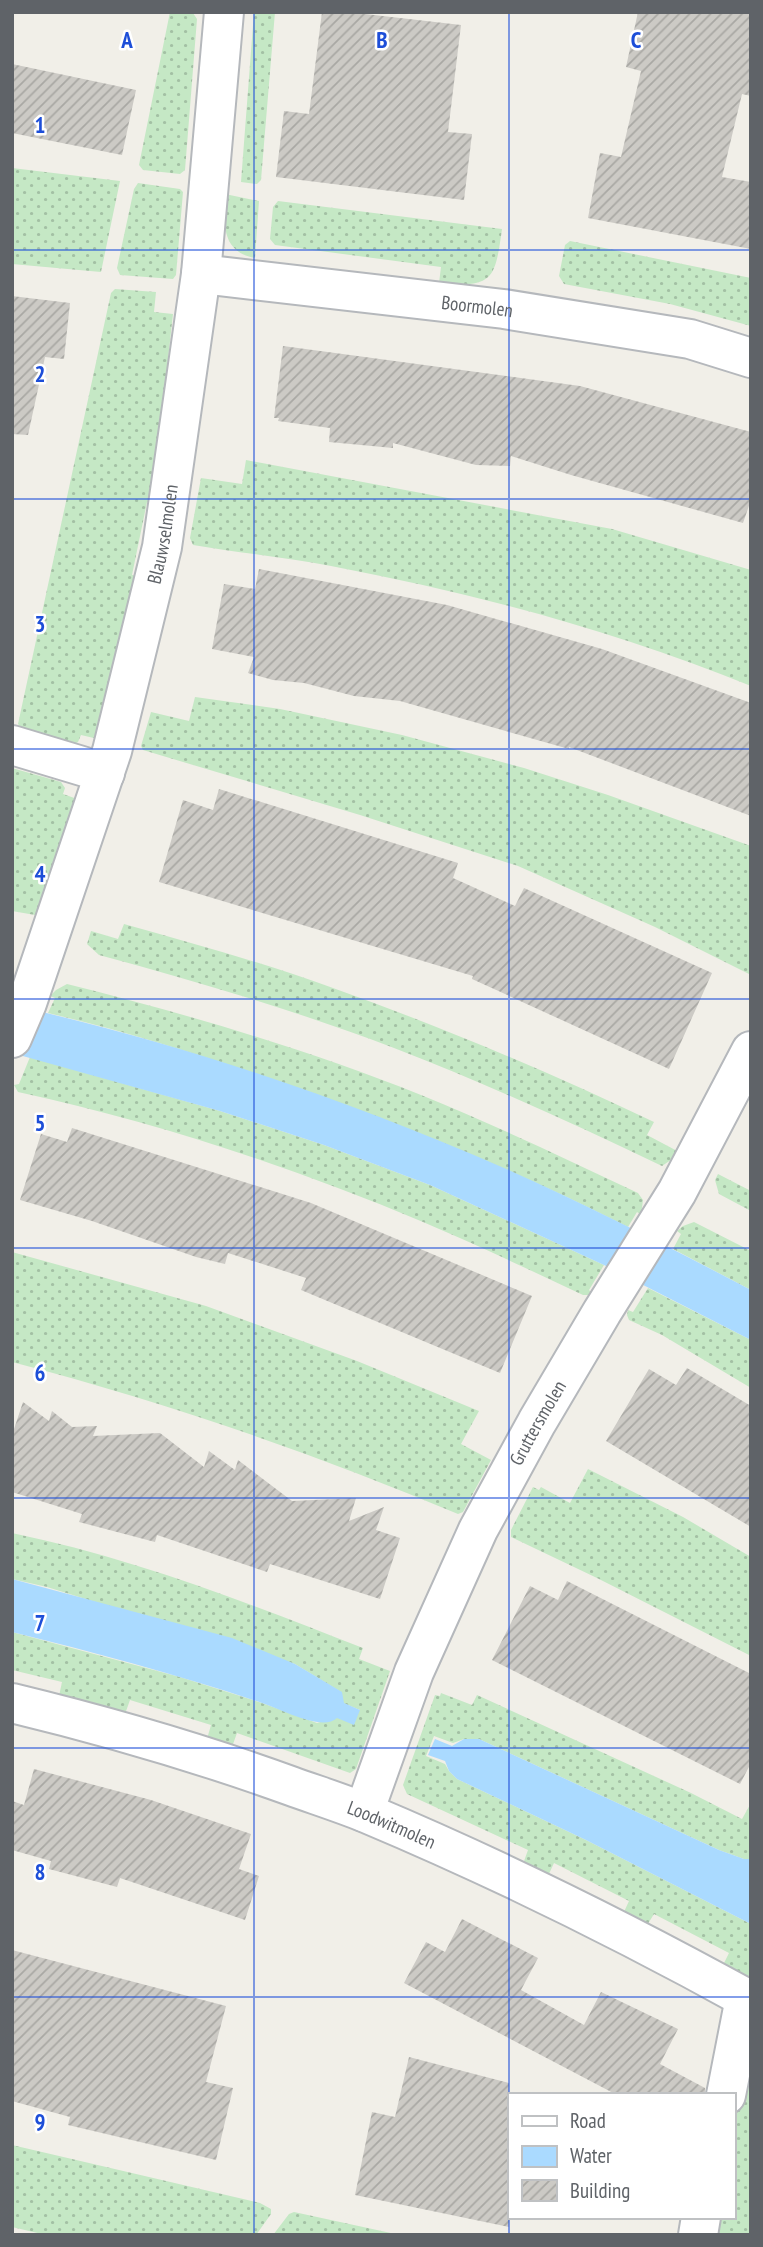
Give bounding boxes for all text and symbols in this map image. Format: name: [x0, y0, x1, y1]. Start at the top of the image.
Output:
text: A: [120, 25, 133, 54]
text: B: [376, 25, 388, 54]
text: C: [631, 25, 642, 54]
text: 1: [35, 110, 46, 139]
street label: Boormolen: [440, 290, 515, 322]
text: 2: [35, 359, 46, 388]
street label: Blauwselmolen: [141, 483, 183, 586]
text: 3: [35, 609, 46, 638]
text: 4: [35, 859, 46, 888]
text: 5: [35, 1108, 46, 1137]
text: 6: [35, 1358, 46, 1387]
street label: Gruttersmolen: [504, 1376, 571, 1469]
text: 7: [35, 1608, 46, 1637]
street label: Loodwitmolen: [344, 1795, 440, 1854]
text: 8: [35, 1857, 46, 1886]
legend: [508, 2093, 735, 2219]
text: 9: [35, 2107, 46, 2136]
text: Road: [570, 2107, 606, 2134]
text: Water: [570, 2142, 612, 2169]
text: Building: [570, 2177, 630, 2204]

